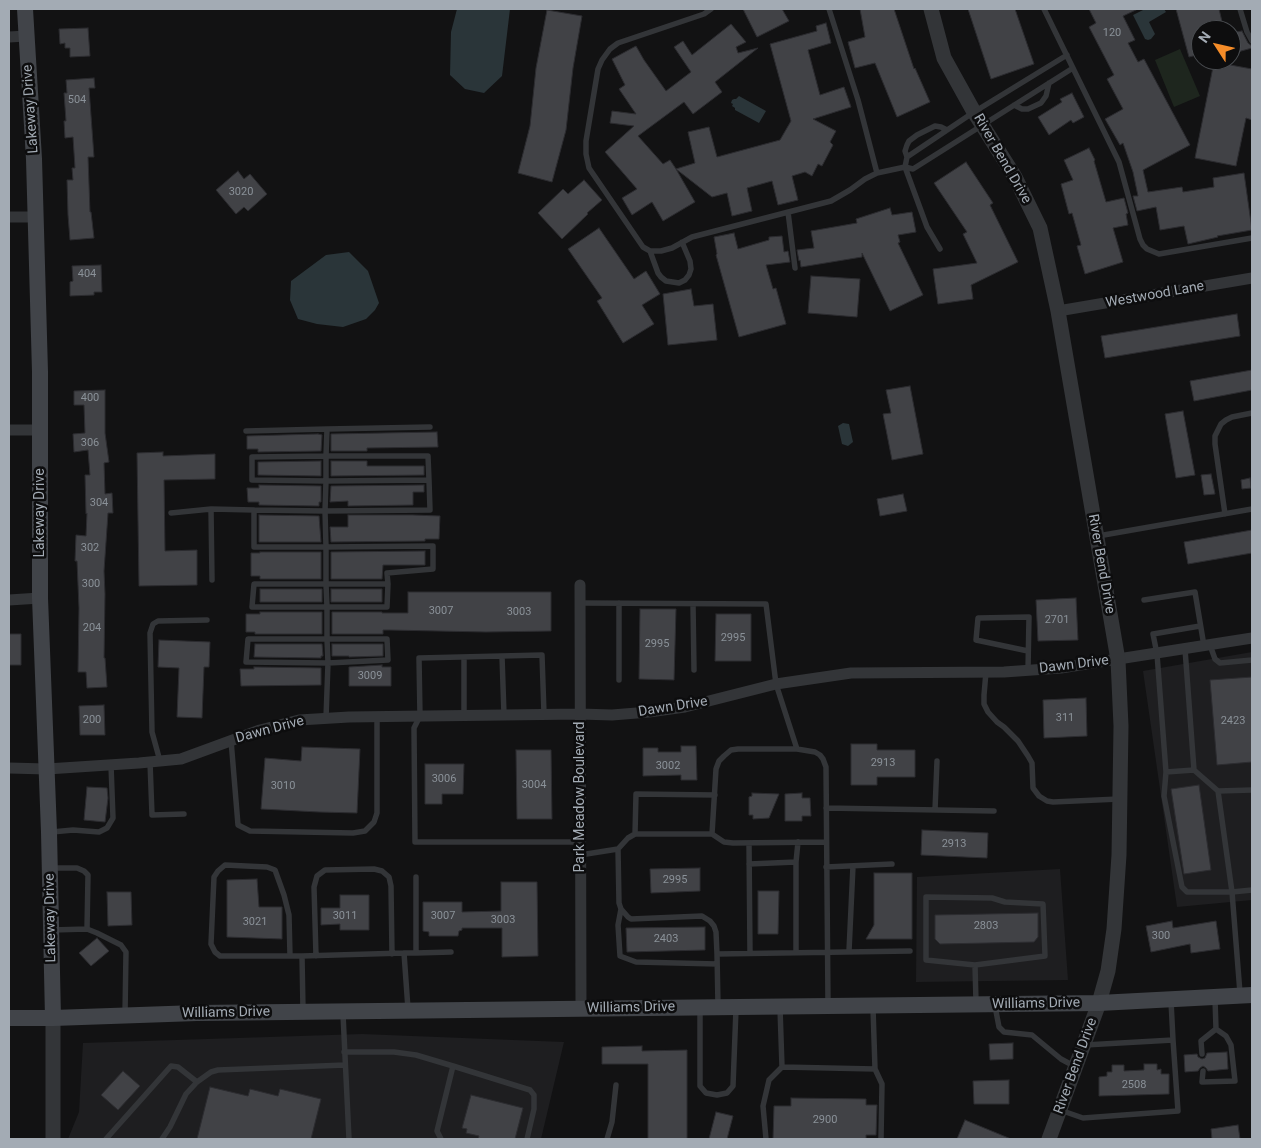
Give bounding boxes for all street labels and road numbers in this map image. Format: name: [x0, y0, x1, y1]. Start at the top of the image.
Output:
street label: Lakeway Drive: [20, 64, 42, 154]
street label: River Bend Drive: [969, 111, 1035, 207]
street label: Westwood Lane: [1104, 278, 1206, 312]
street label: Lakeway Drive: [32, 468, 48, 558]
street label: River Bend Drive: [1084, 513, 1118, 615]
street label: Dawn Drive: [1038, 652, 1110, 678]
street label: Dawn Drive: [637, 693, 709, 721]
street label: Dawn Drive: [234, 713, 306, 747]
street label: Park Meadow Boulevard: [572, 722, 588, 872]
street label: Lakeway Drive: [42, 873, 60, 963]
street label: Williams Drive: [992, 995, 1080, 1013]
street label: Williams Drive: [587, 999, 675, 1017]
street label: Williams Drive: [182, 1004, 270, 1022]
street label: River Bend Drive: [1051, 1016, 1101, 1116]

